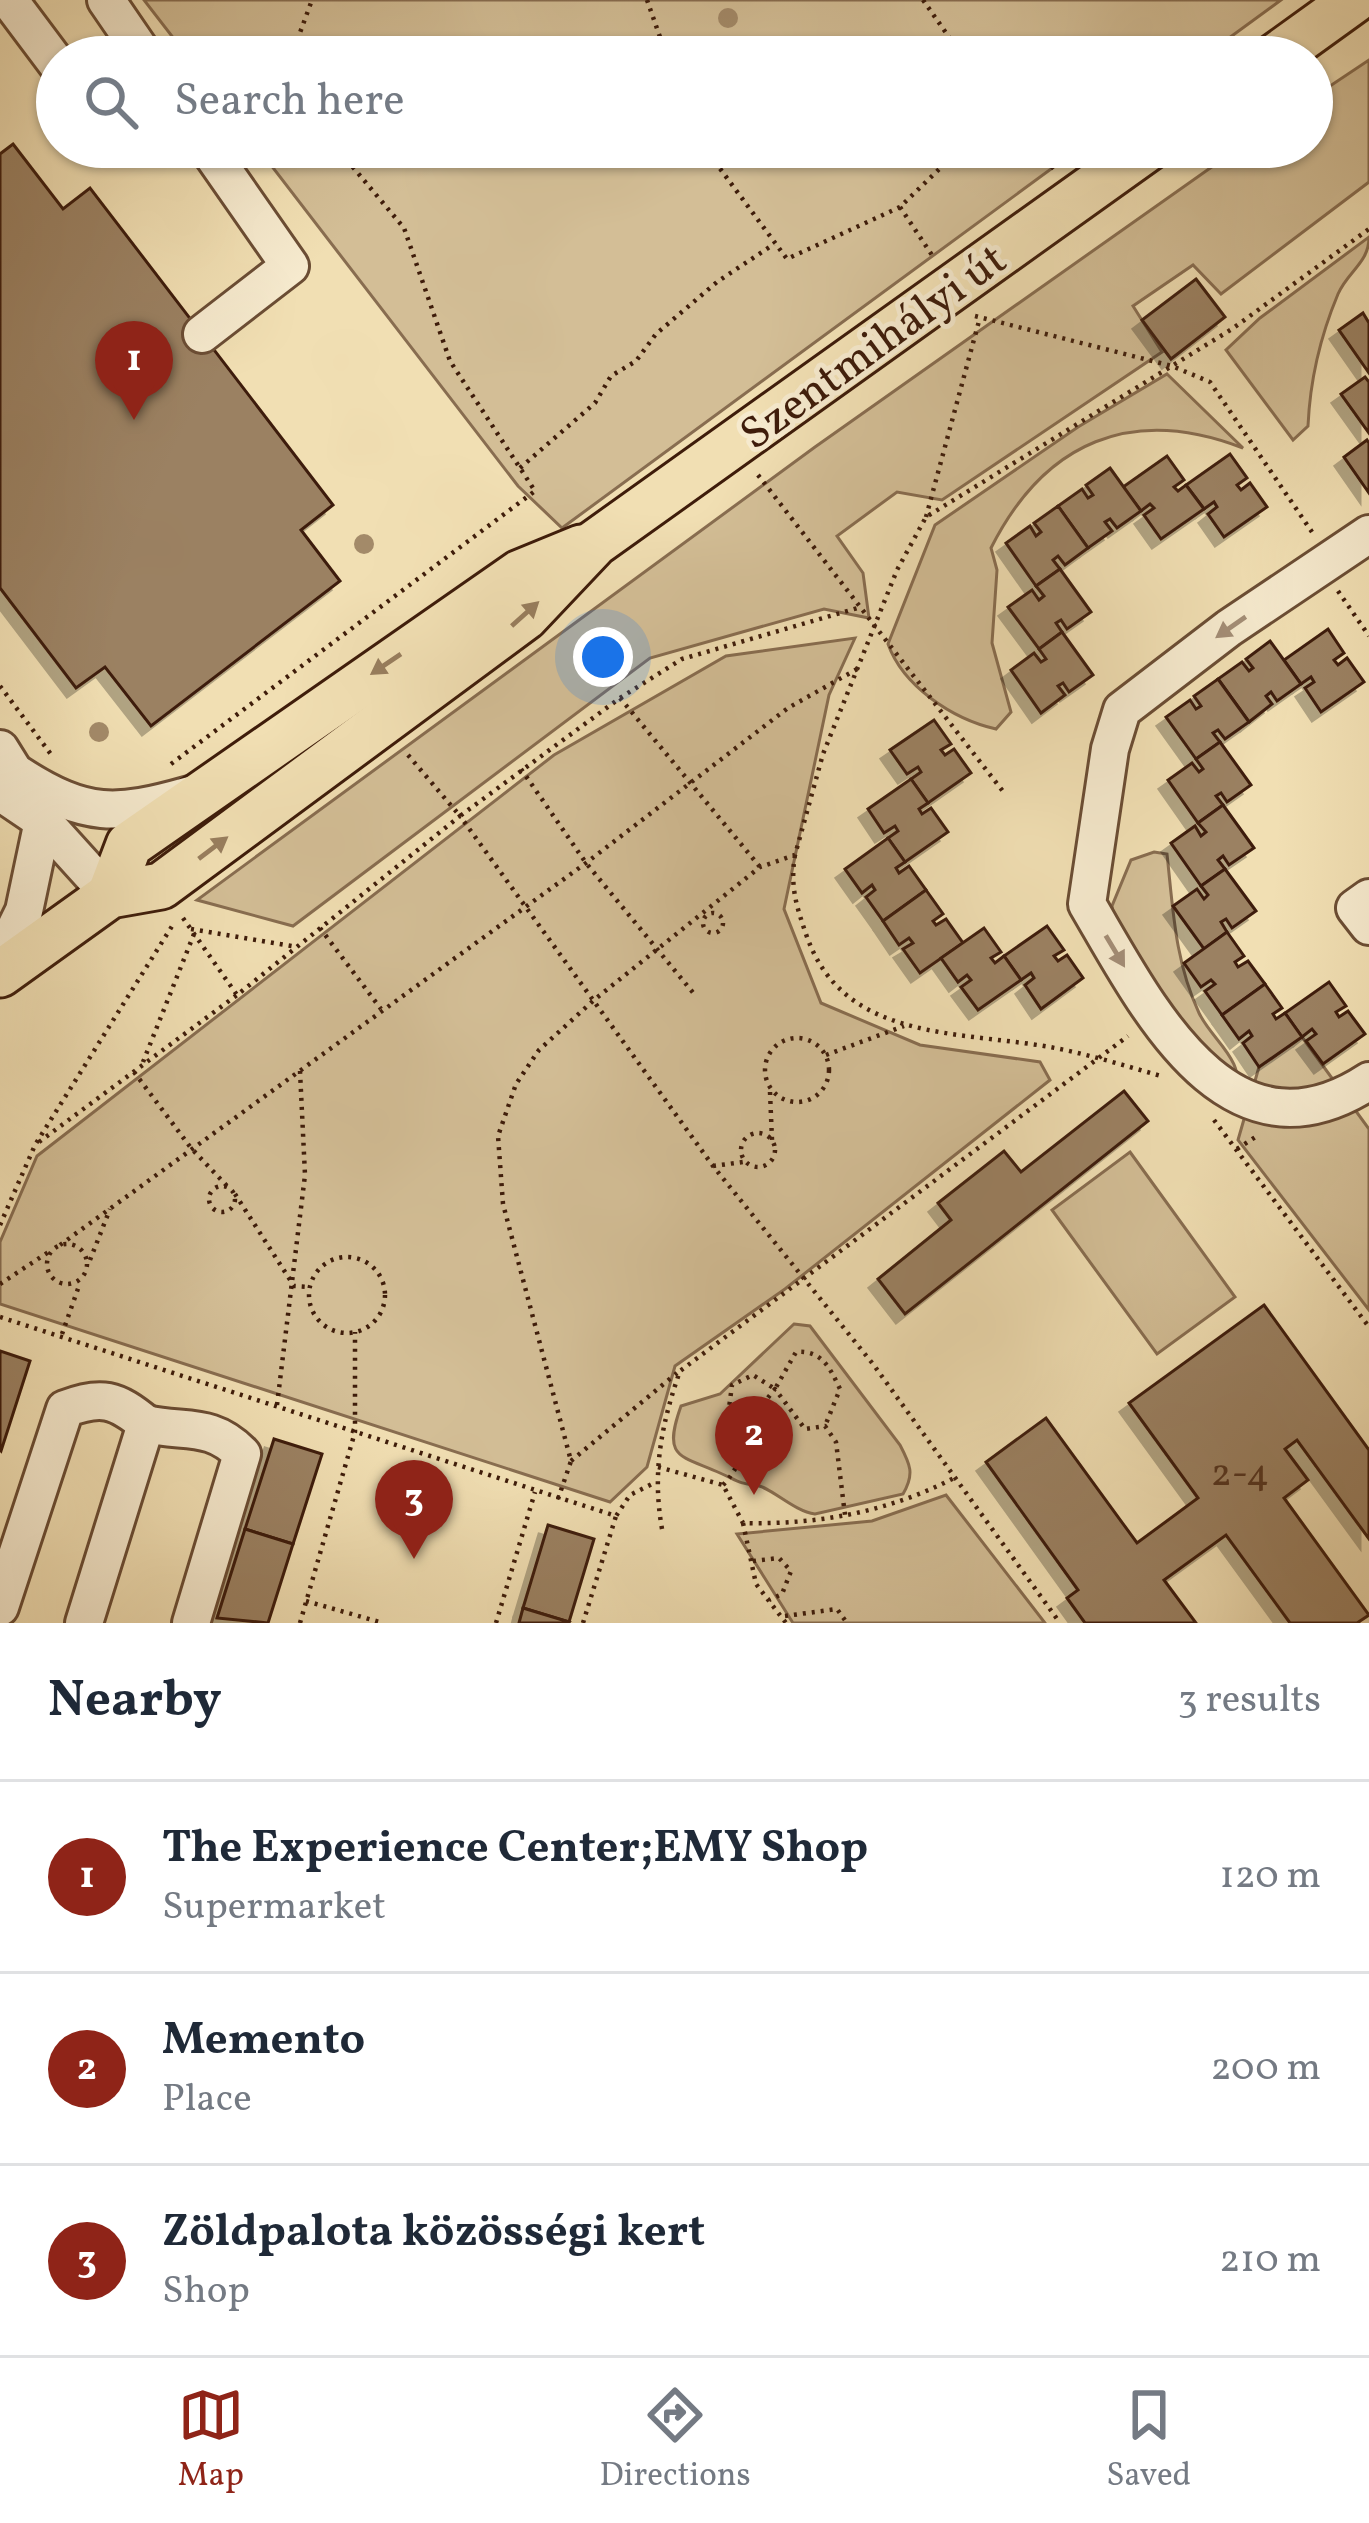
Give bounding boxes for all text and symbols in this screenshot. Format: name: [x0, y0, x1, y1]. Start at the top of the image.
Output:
search box: [36, 36, 1333, 168]
icon: search: [78, 69, 144, 135]
text: Search here: [174, 71, 405, 134]
street label: Szentmihályi út: [729, 230, 1021, 467]
pin: 1: [95, 321, 173, 420]
one-way arrow: [511, 601, 540, 628]
one-way arrow: [1215, 615, 1248, 638]
your location: [573, 627, 633, 687]
one-way arrow: [370, 652, 402, 675]
one-way arrow: [197, 836, 229, 860]
one-way arrow: [1104, 934, 1125, 968]
pin: 2: [715, 1396, 793, 1495]
house number: 2-4: [1211, 1448, 1269, 1502]
pin: 3: [375, 1460, 453, 1559]
text: Nearby: [48, 1666, 222, 1737]
text: 3 results: [1178, 1674, 1321, 1728]
text: The Experience Center;EMY Shop: [162, 1818, 868, 1881]
text: 1: [79, 1850, 95, 1904]
text: 120 m: [1220, 1850, 1321, 1904]
text: Supermarket: [162, 1881, 386, 1935]
text: Memento: [162, 2010, 365, 2073]
text: 2: [77, 2042, 97, 2096]
text: 200 m: [1210, 2042, 1321, 2096]
text: Place: [162, 2073, 252, 2127]
text: Zöldpalota közösségi kert: [162, 2202, 705, 2265]
text: 3: [77, 2234, 97, 2288]
text: 210 m: [1219, 2234, 1321, 2288]
text: Shop: [162, 2265, 250, 2319]
tab: Map: [178, 2382, 244, 2500]
tab: Directions: [599, 2382, 751, 2500]
tab: Saved: [1106, 2382, 1191, 2500]

